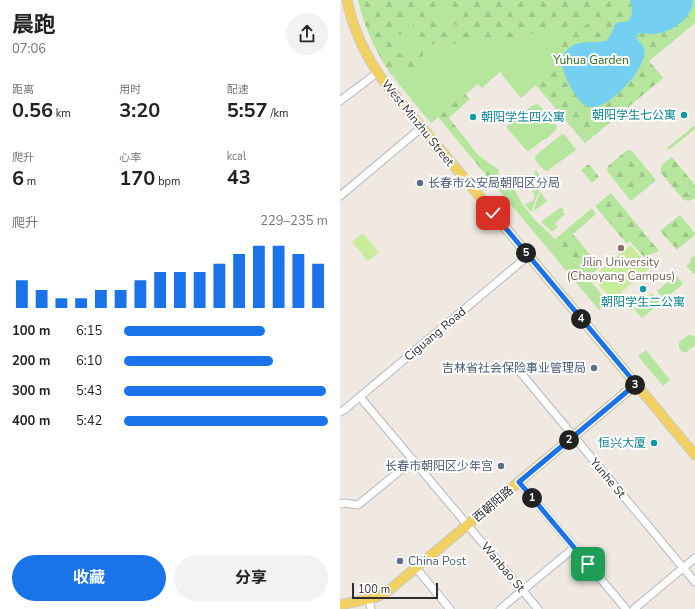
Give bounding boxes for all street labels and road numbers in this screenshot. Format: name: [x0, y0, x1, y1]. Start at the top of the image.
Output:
street label: West Minzhu Street: [378, 77, 458, 170]
street label: Ciguang Road: [401, 303, 469, 365]
street label: Yunhe St: [586, 454, 630, 502]
street label: 西朝阳路: [469, 482, 517, 526]
street label: Wanbao St: [477, 539, 529, 596]

